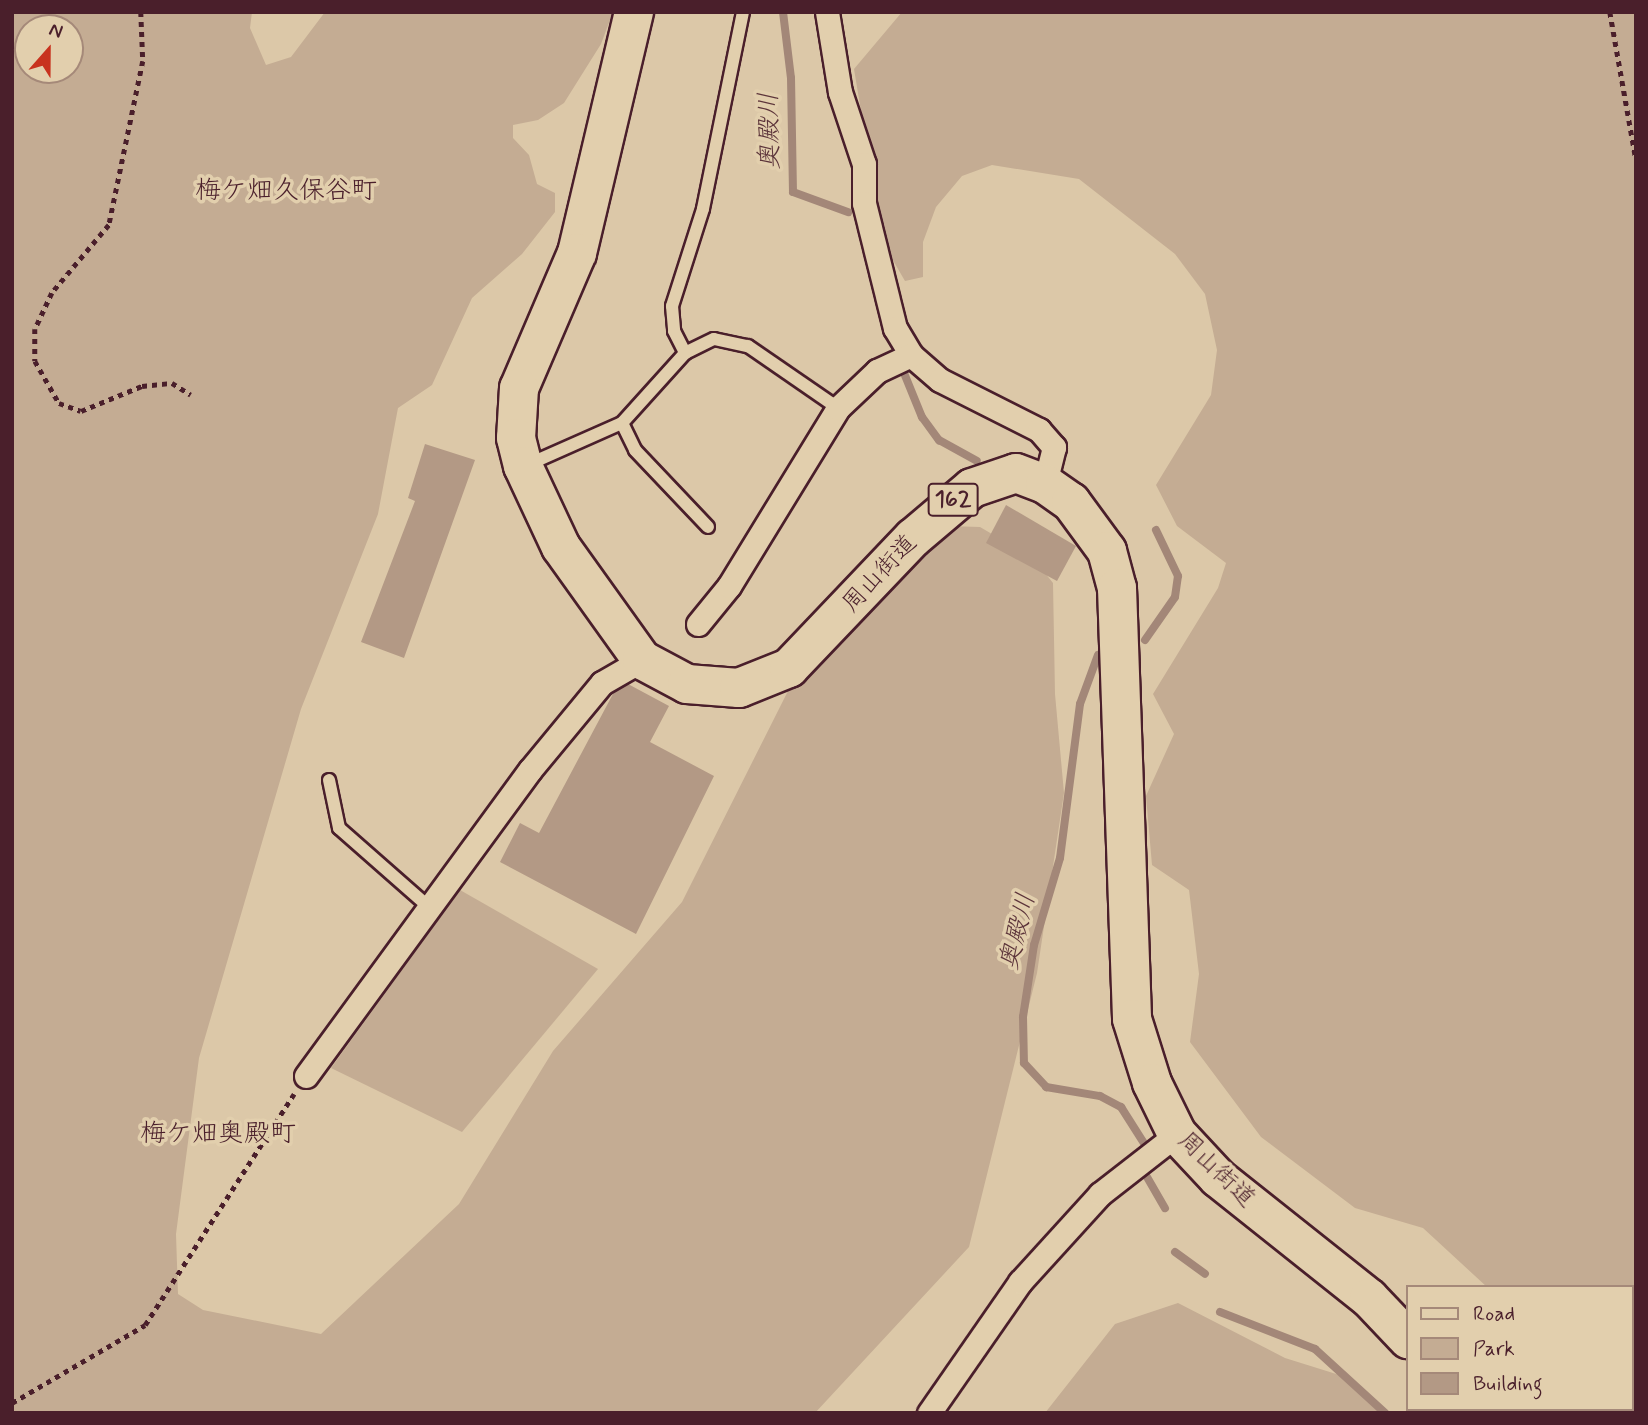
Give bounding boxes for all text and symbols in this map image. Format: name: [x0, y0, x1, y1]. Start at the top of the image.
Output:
north arrow: [14, 14, 84, 84]
text: N: [46, 17, 66, 45]
water label: 奥殿川: [755, 92, 787, 170]
district label: 梅ケ畑久保谷町: [195, 176, 377, 208]
road number: 162: [927, 480, 979, 520]
street label: 周山街道: [837, 529, 923, 619]
water label: 奥殿川: [994, 890, 1044, 974]
district label: 梅ケ畑奥殿町: [140, 1119, 296, 1151]
street label: 周山街道: [1171, 1126, 1261, 1214]
legend: [1406, 1285, 1634, 1411]
text: Road: [1473, 1300, 1515, 1328]
text: Park: [1473, 1335, 1515, 1363]
text: Building: [1473, 1370, 1543, 1398]

